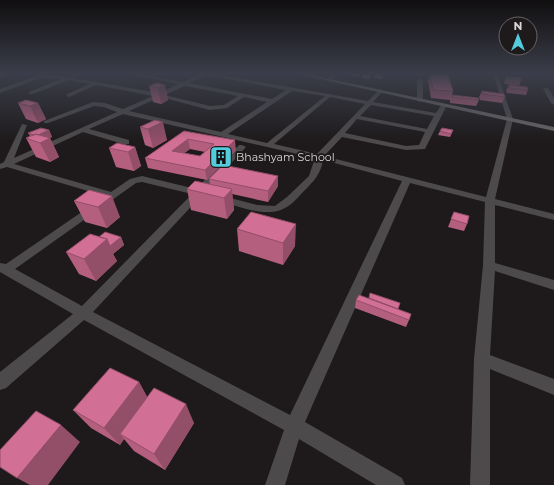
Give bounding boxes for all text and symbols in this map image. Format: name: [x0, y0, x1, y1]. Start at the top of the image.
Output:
north arrow: [498, 16, 538, 56]
text: N: [514, 19, 522, 33]
building icon: Bhashyam School: [208, 144, 234, 170]
place label: Bhashyam School: [236, 150, 335, 164]

